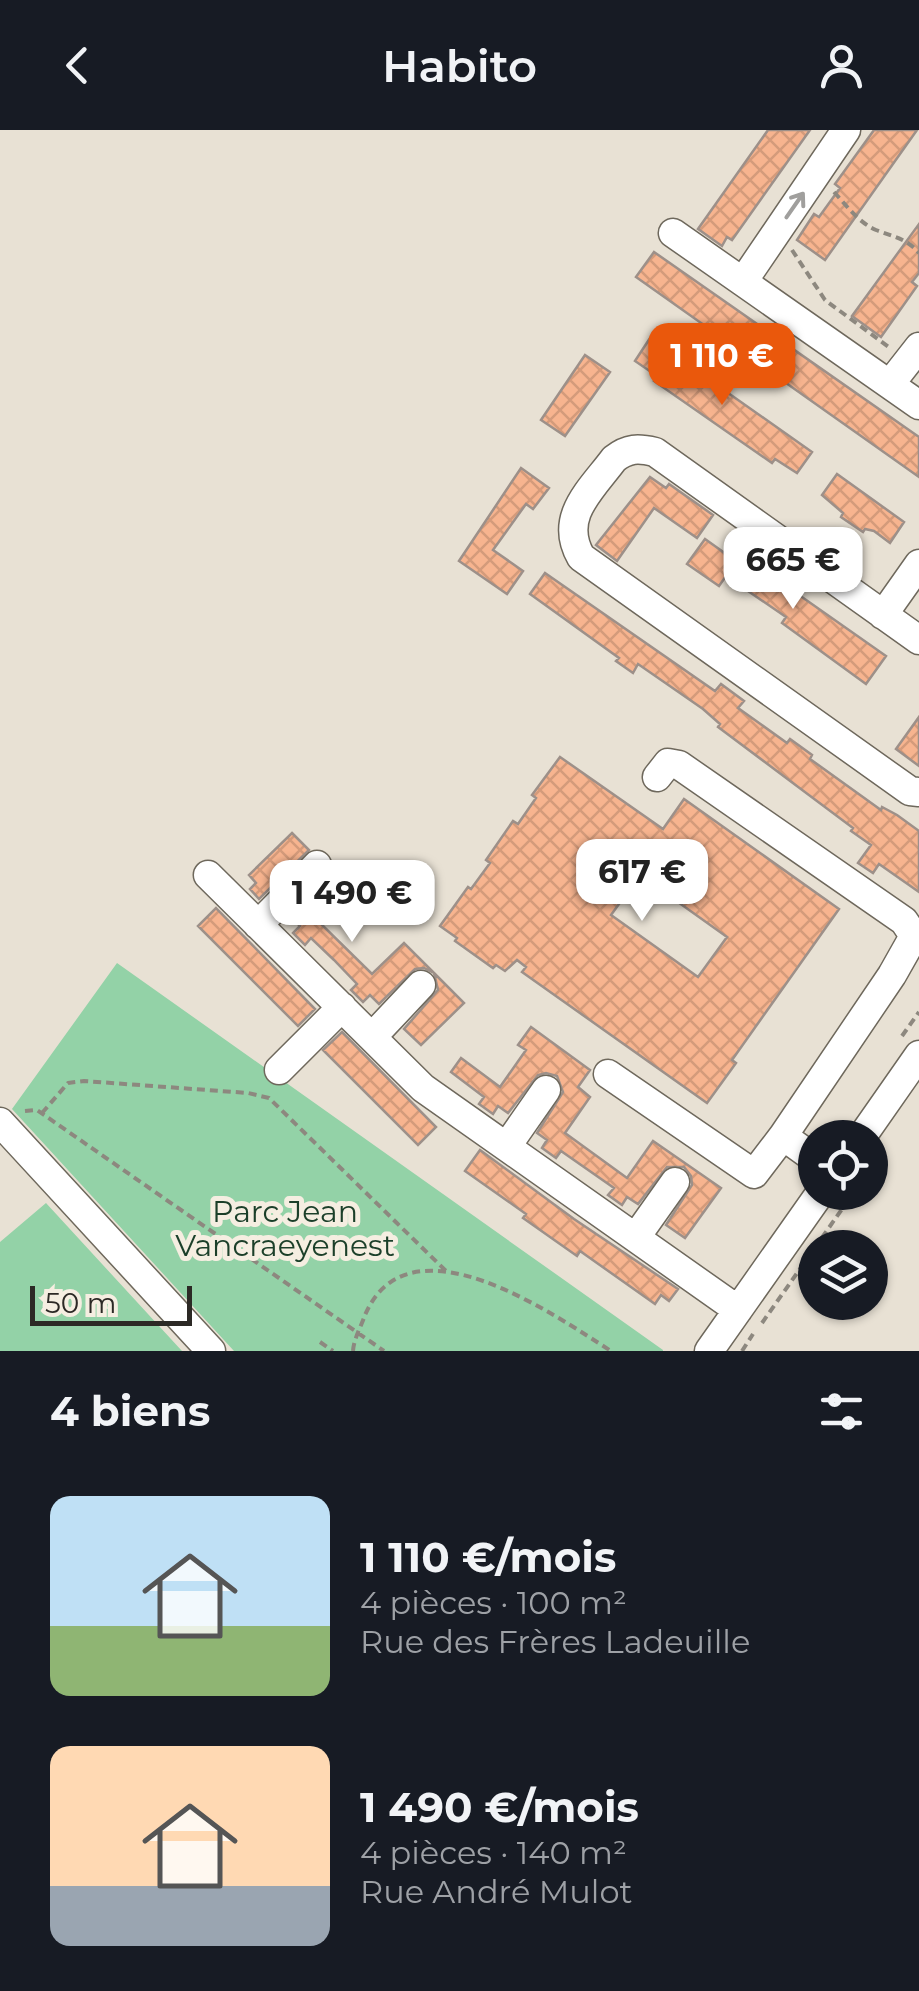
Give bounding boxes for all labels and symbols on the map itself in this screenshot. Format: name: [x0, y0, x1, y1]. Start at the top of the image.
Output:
one-way arrow: [784, 192, 805, 220]
pin: 1 110 €: [630, 323, 814, 408]
pin: 665 €: [723, 527, 863, 612]
pin: 617 €: [572, 839, 712, 924]
pin: 1 490 €: [260, 860, 444, 945]
park label: Parc Jean Vancraeyenest: [175, 1193, 395, 1264]
scale bar: [30, 1281, 192, 1326]

